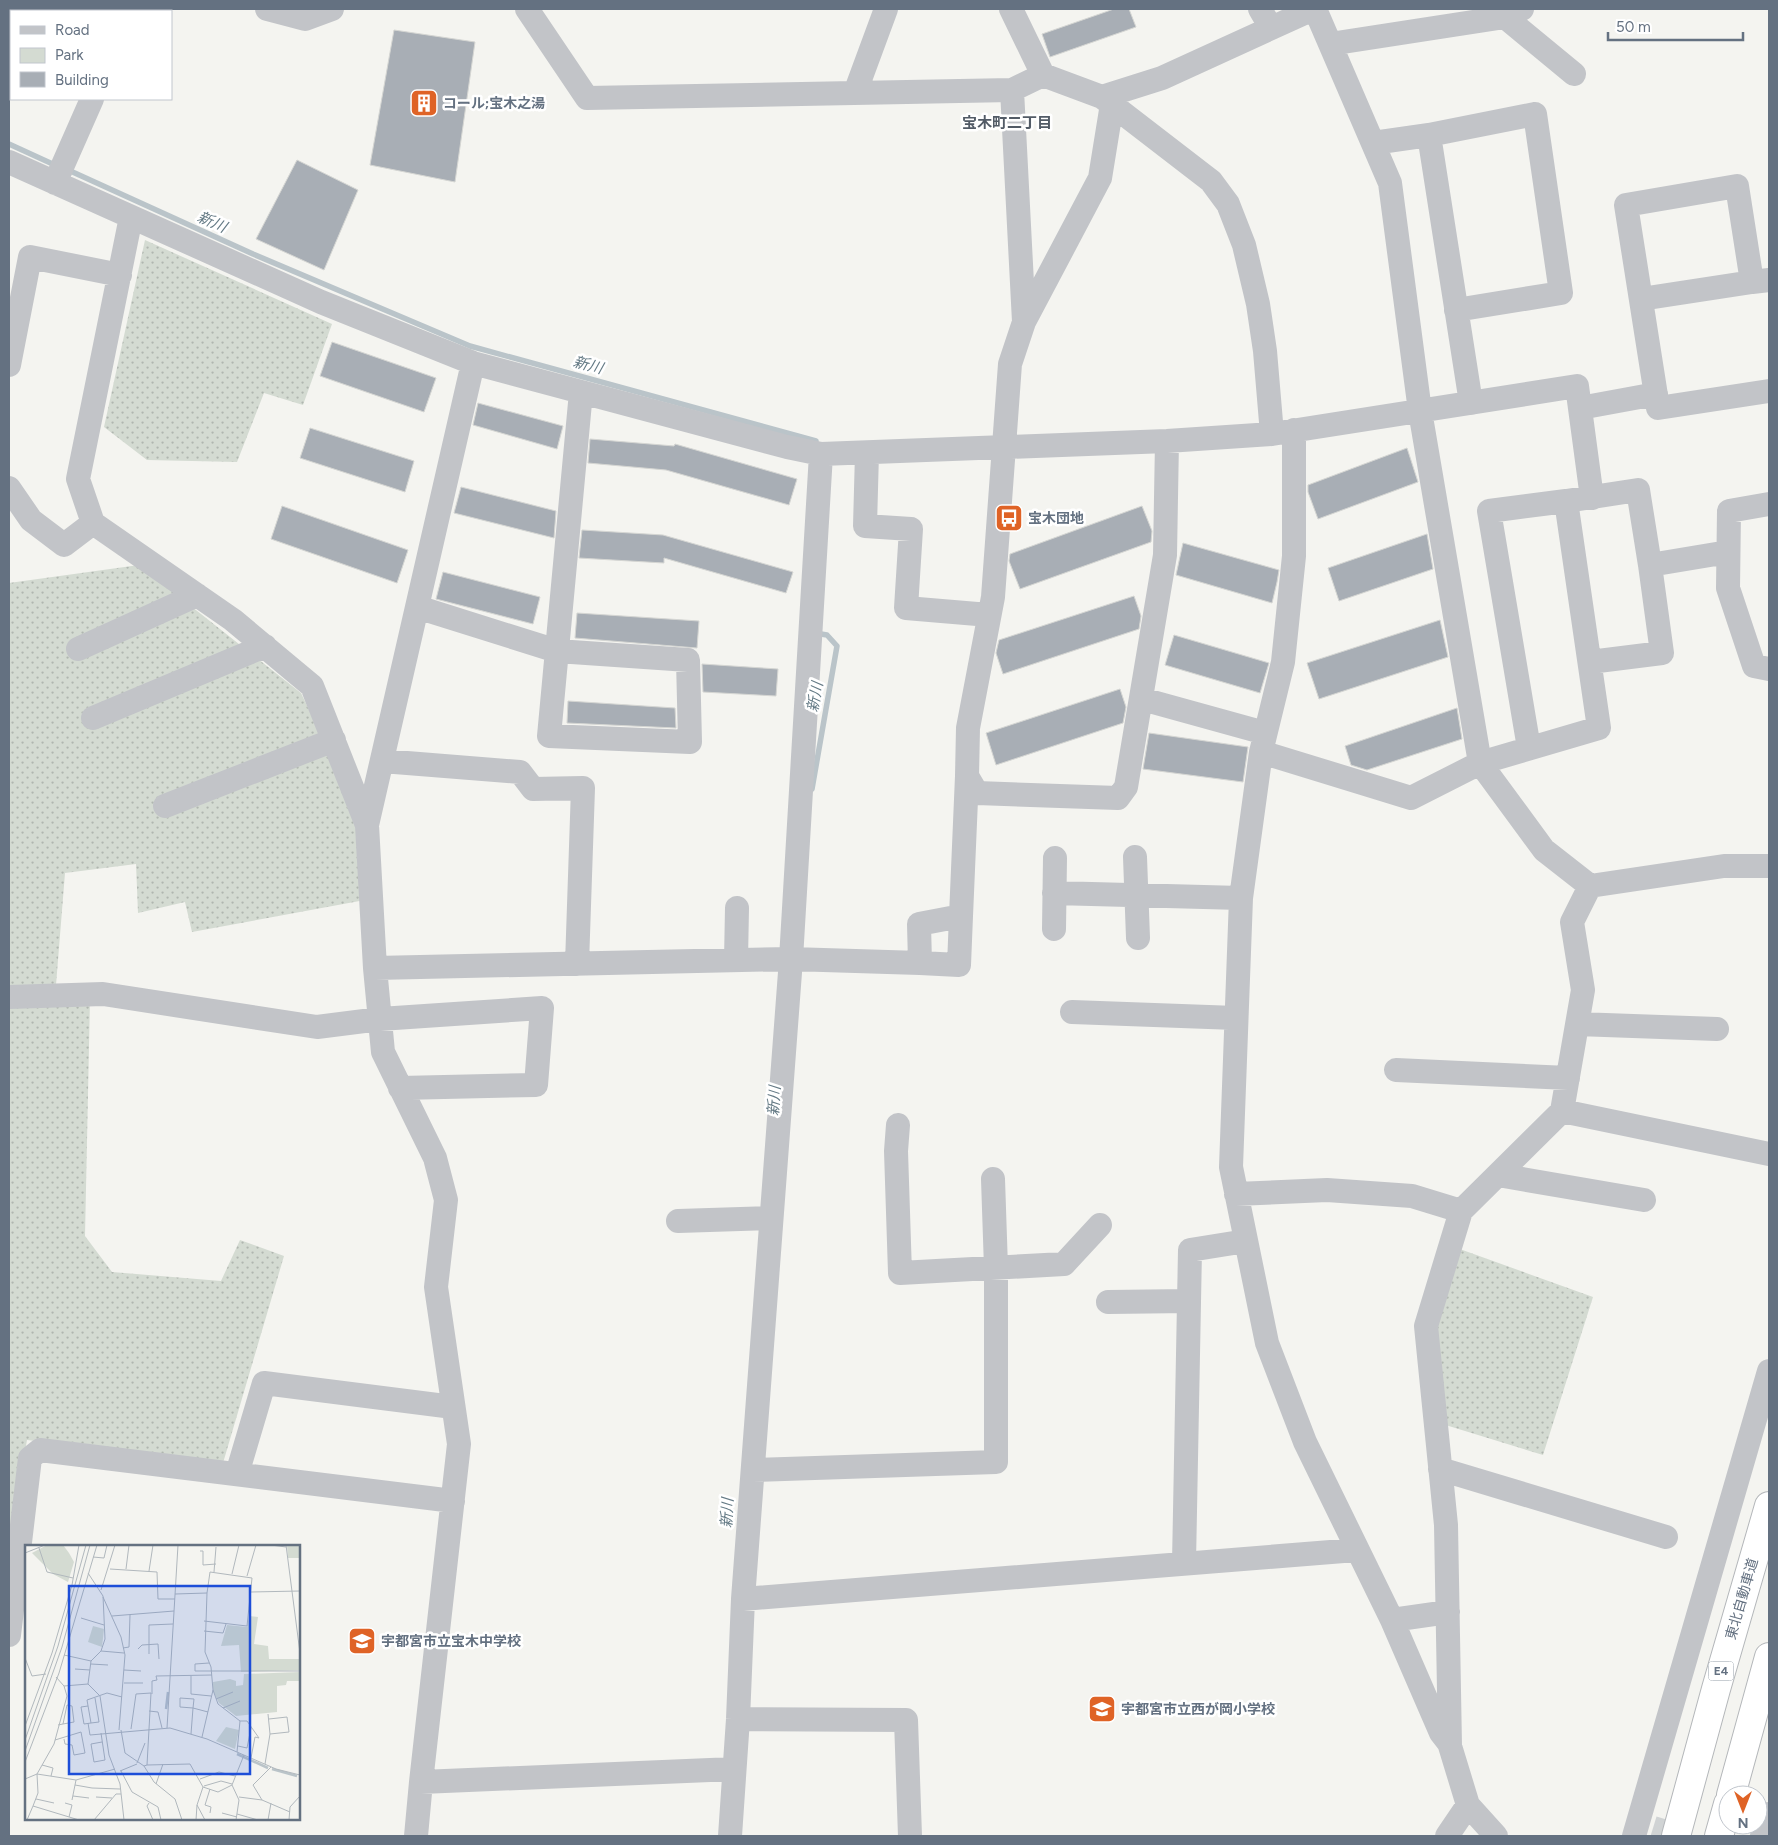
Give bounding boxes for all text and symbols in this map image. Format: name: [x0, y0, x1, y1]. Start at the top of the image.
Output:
legend: [10, 10, 172, 100]
scale bar: [1608, 10, 1743, 42]
text: 50 m: [1616, 18, 1651, 36]
text: Road: [55, 21, 90, 39]
text: Park: [55, 46, 84, 64]
text: Building: [55, 71, 109, 89]
building icon: コール;宝木之湯: [409, 88, 439, 118]
place label: コール;宝木之湯: [443, 95, 545, 112]
district label: 宝木町二丁目: [962, 114, 1052, 132]
water label: 新川: [195, 208, 231, 237]
water label: 新川: [571, 352, 607, 378]
bus stop icon: 宝木団地: [994, 503, 1024, 533]
place label: 宝木団地: [1028, 510, 1084, 527]
water label: 新川: [804, 679, 827, 713]
water label: 新川: [764, 1083, 784, 1117]
water label: 新川: [717, 1496, 737, 1528]
inset map: [25, 1545, 300, 1820]
street label: 東北自動車道: [1722, 1556, 1762, 1642]
school or university icon: 宇都宮市立宝木中学校: [347, 1626, 377, 1656]
place label: 宇都宮市立宝木中学校: [381, 1633, 521, 1650]
road number: E4: [1708, 1662, 1734, 1680]
school or university icon: 宇都宮市立西が岡小学校: [1087, 1694, 1117, 1724]
place label: 宇都宮市立西が岡小学校: [1121, 1701, 1275, 1718]
north arrow: [1718, 1785, 1768, 1835]
text: N: [1738, 1814, 1748, 1831]

